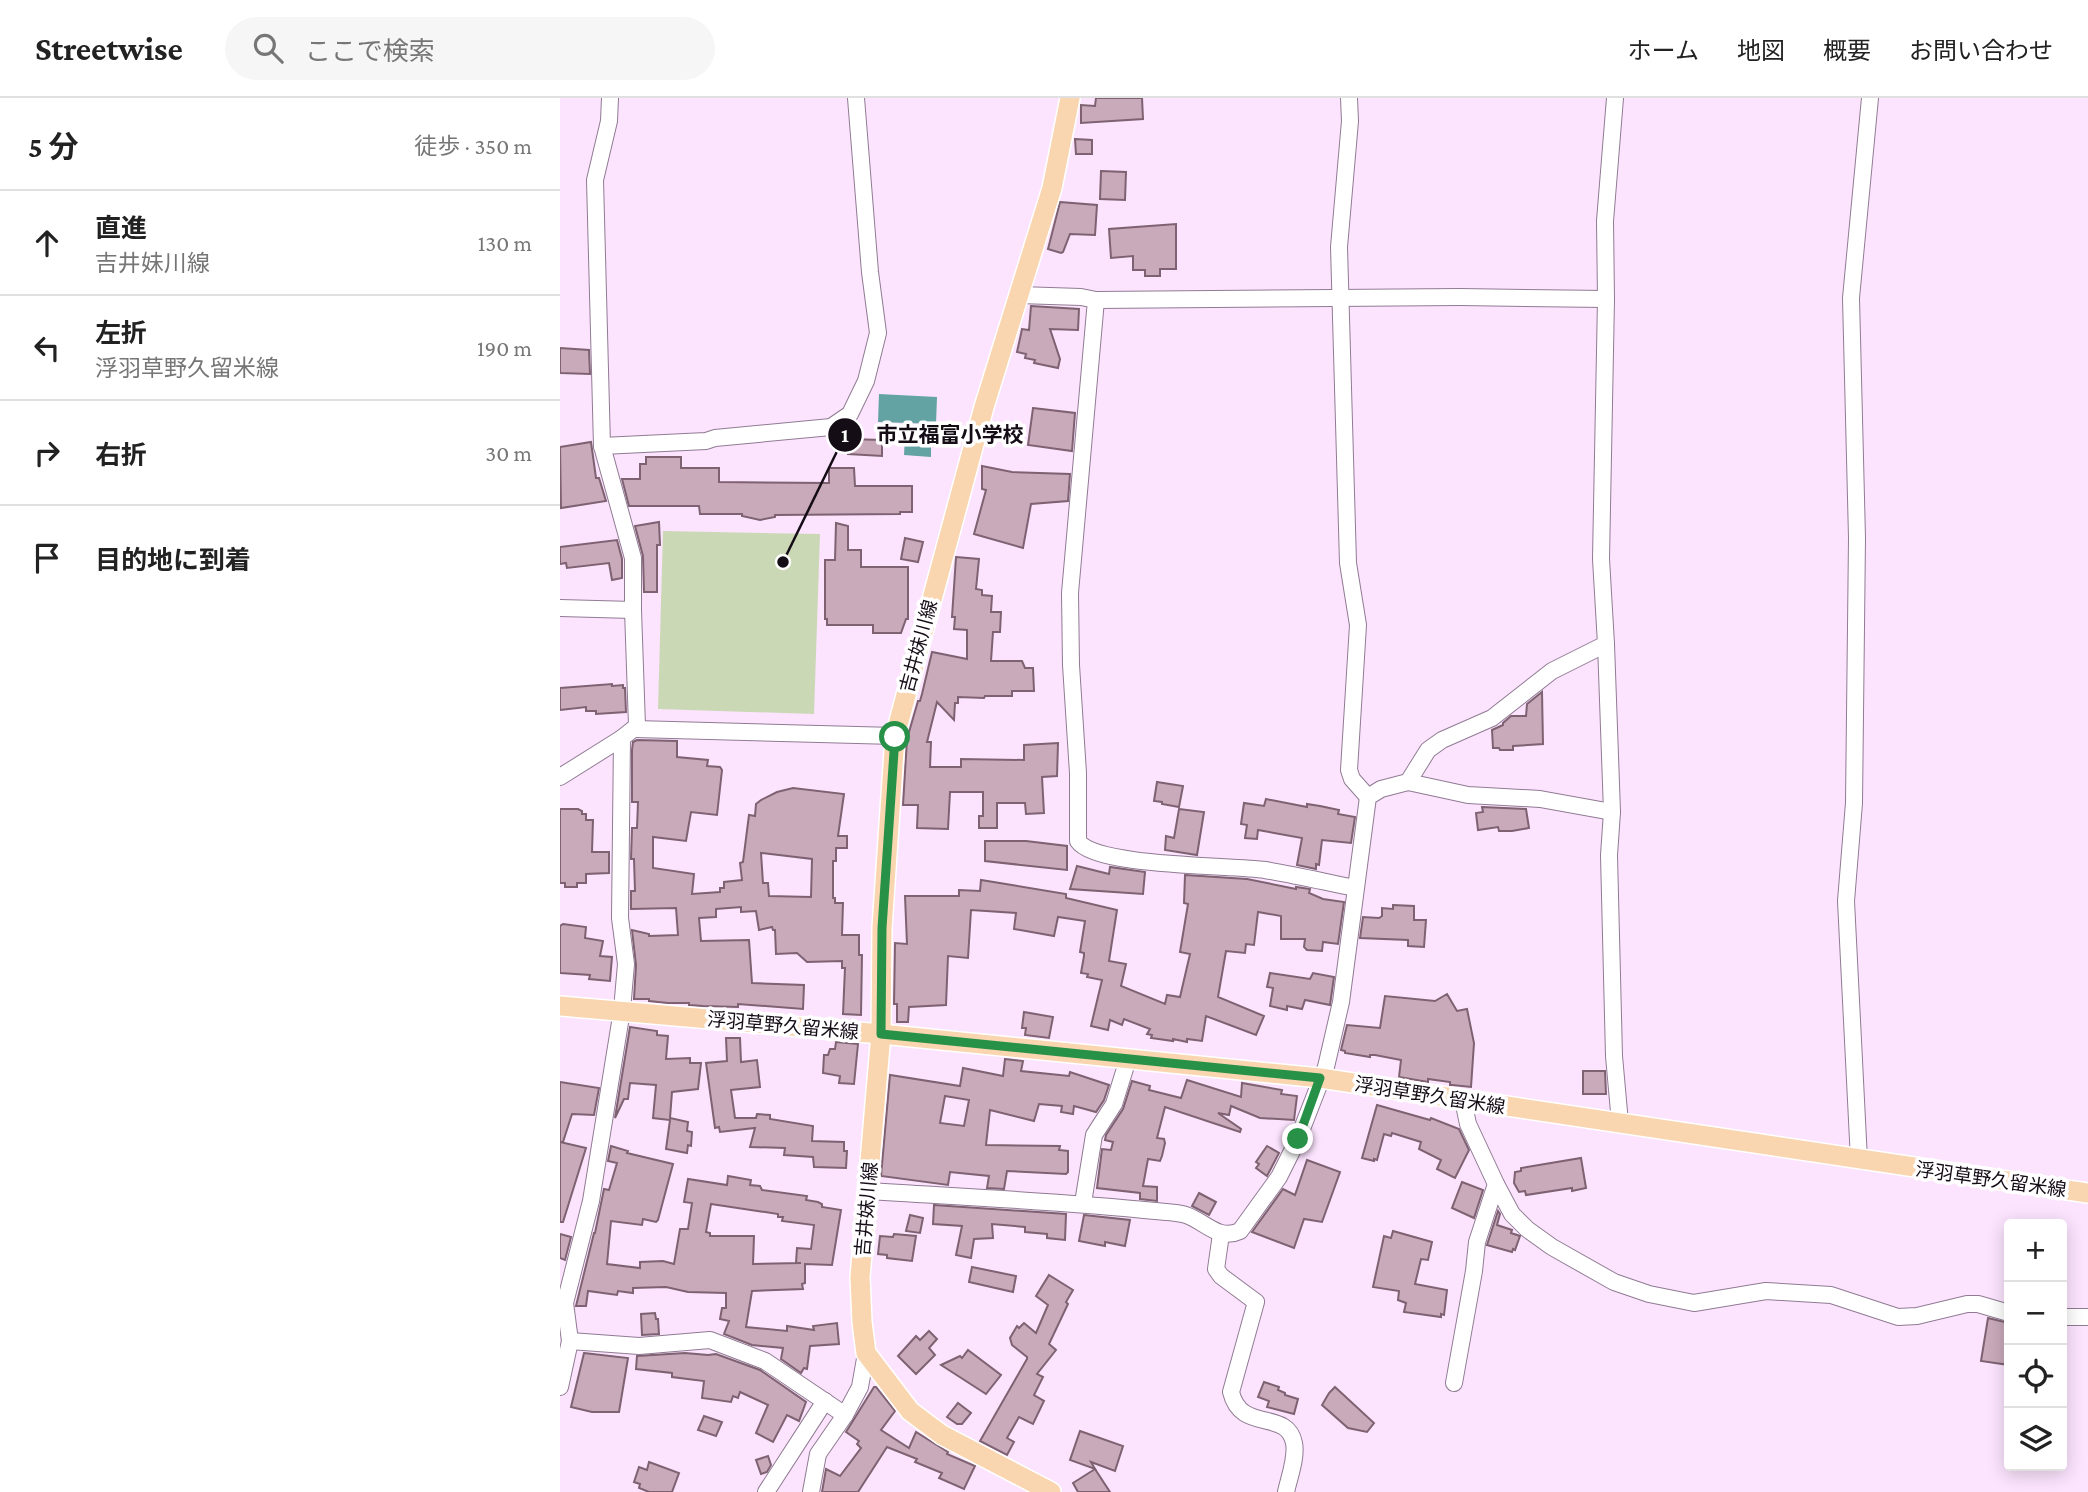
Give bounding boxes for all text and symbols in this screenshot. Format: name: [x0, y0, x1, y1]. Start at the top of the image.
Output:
search box: [225, 17, 715, 80]
icon: search: [249, 29, 287, 67]
text: Streetwise: [35, 30, 183, 67]
text: ここで検索: [305, 37, 435, 66]
text: ホーム: [1628, 37, 1699, 64]
text: 地図: [1737, 37, 1785, 64]
text: 概要: [1823, 37, 1871, 64]
text: お問い合わせ: [1909, 37, 2053, 64]
text: 5 分: [28, 130, 78, 163]
text: 徒歩 · 350 m: [414, 133, 532, 159]
text: 直進: [95, 214, 147, 243]
icon: ahead: [28, 224, 66, 262]
text: 130 m: [478, 230, 532, 256]
text: 吉井妹川線: [95, 250, 210, 276]
text: 左折: [95, 319, 147, 348]
icon: left: [28, 329, 66, 367]
text: 190 m: [477, 335, 532, 361]
text: 浮羽草野久留米線: [95, 355, 279, 381]
callout: 市立福富小学校: [827, 414, 1037, 456]
text: 1: [841, 423, 849, 447]
text: 市立福富小学校: [877, 423, 1024, 447]
icon: right: [28, 434, 66, 472]
text: 30 m: [485, 440, 532, 466]
text: 右折: [95, 441, 147, 470]
icon: arrive: [28, 539, 66, 577]
text: 目的地に到着: [95, 546, 251, 575]
street label: 吉井妹川線: [896, 598, 941, 695]
route start: [879, 721, 910, 752]
street label: 浮羽草野久留米線: [706, 1008, 860, 1043]
street label: 浮羽草野久留米線: [1353, 1073, 1507, 1118]
route end: [1282, 1123, 1313, 1154]
street label: 浮羽草野久留米線: [1914, 1159, 2068, 1200]
street label: 吉井妹川線: [852, 1161, 881, 1257]
map controls: [2004, 1219, 2067, 1471]
button: +: [2004, 1219, 2067, 1282]
button: −: [2004, 1282, 2067, 1345]
button: locate: [2004, 1345, 2067, 1408]
button: layers: [2004, 1408, 2067, 1471]

